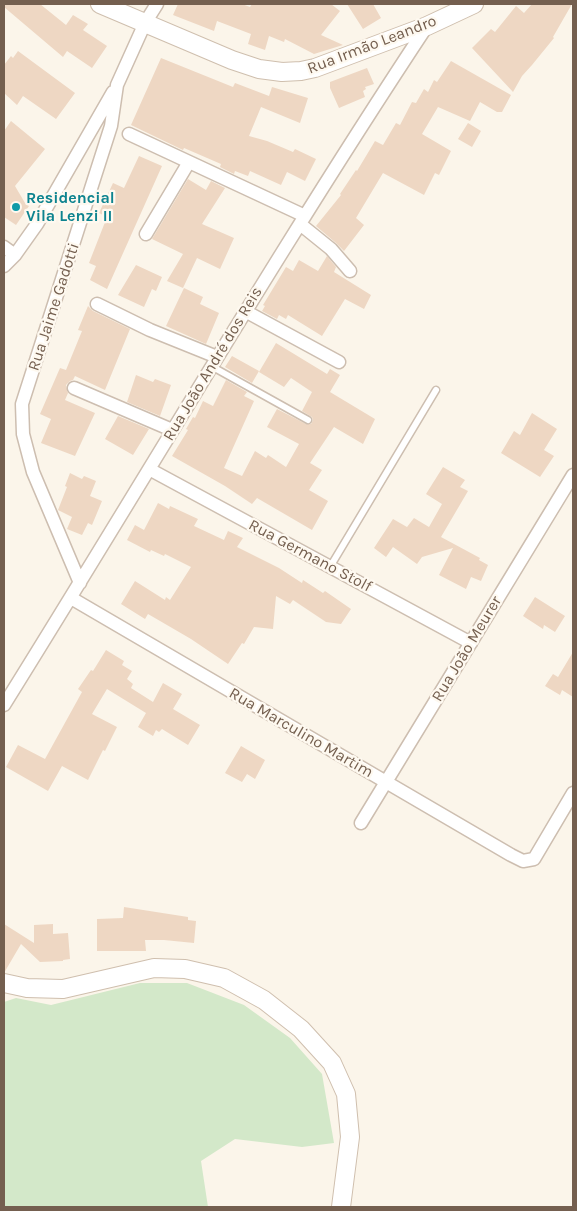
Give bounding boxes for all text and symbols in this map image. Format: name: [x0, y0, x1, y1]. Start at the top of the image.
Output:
street label: Rua Irmão Leandro: [305, 12, 439, 78]
place label: Residencial Vila Lenzi II: [26, 188, 115, 226]
marker: Residencial Vila Lenzi II: [10, 201, 22, 213]
street label: Rua Jaime Gadotti: [24, 241, 84, 373]
street label: Rua João André dos Reis: [159, 283, 267, 445]
street label: Rua Germano Stolf: [245, 515, 375, 597]
street label: Rua João Meurer: [428, 593, 506, 705]
street label: Rua Marculino Martim: [225, 684, 377, 782]

